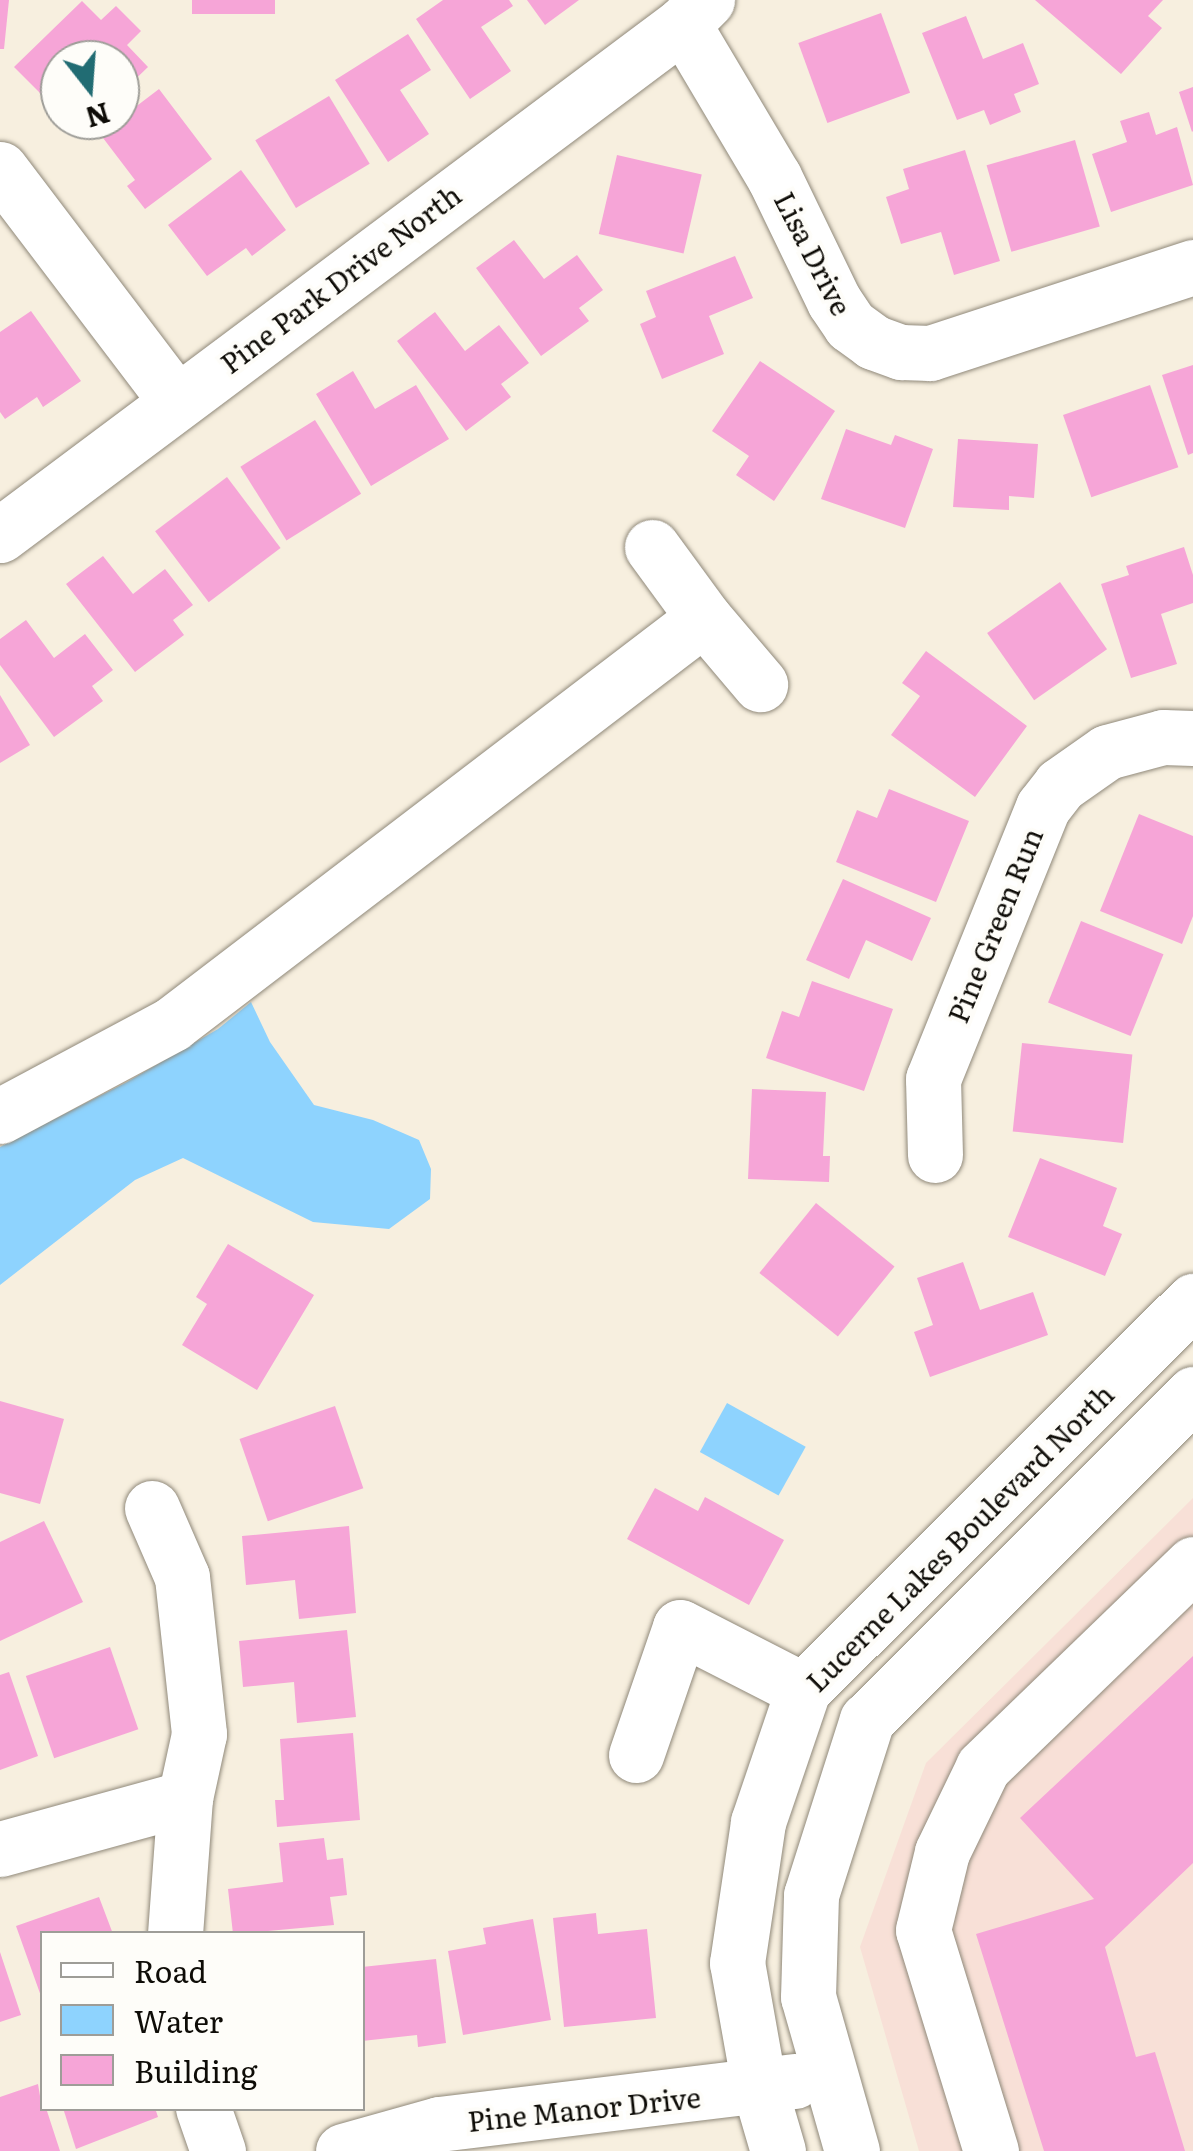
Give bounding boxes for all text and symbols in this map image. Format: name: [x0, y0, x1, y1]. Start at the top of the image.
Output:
north arrow: [40, 40, 140, 140]
text: N: [81, 93, 116, 140]
street label: Pine Park Drive North: [213, 177, 467, 379]
street label: Lisa Drive: [769, 186, 859, 320]
street label: Pine Green Run: [940, 823, 1048, 1027]
street label: Lucerne Lakes Boulevard North: [798, 1376, 1120, 1698]
legend: [40, 1931, 365, 2111]
text: Road: [134, 1948, 207, 1992]
text: Water: [134, 1998, 223, 2042]
text: Building: [134, 2048, 258, 2092]
street label: Pine Manor Drive: [466, 2079, 702, 2137]

